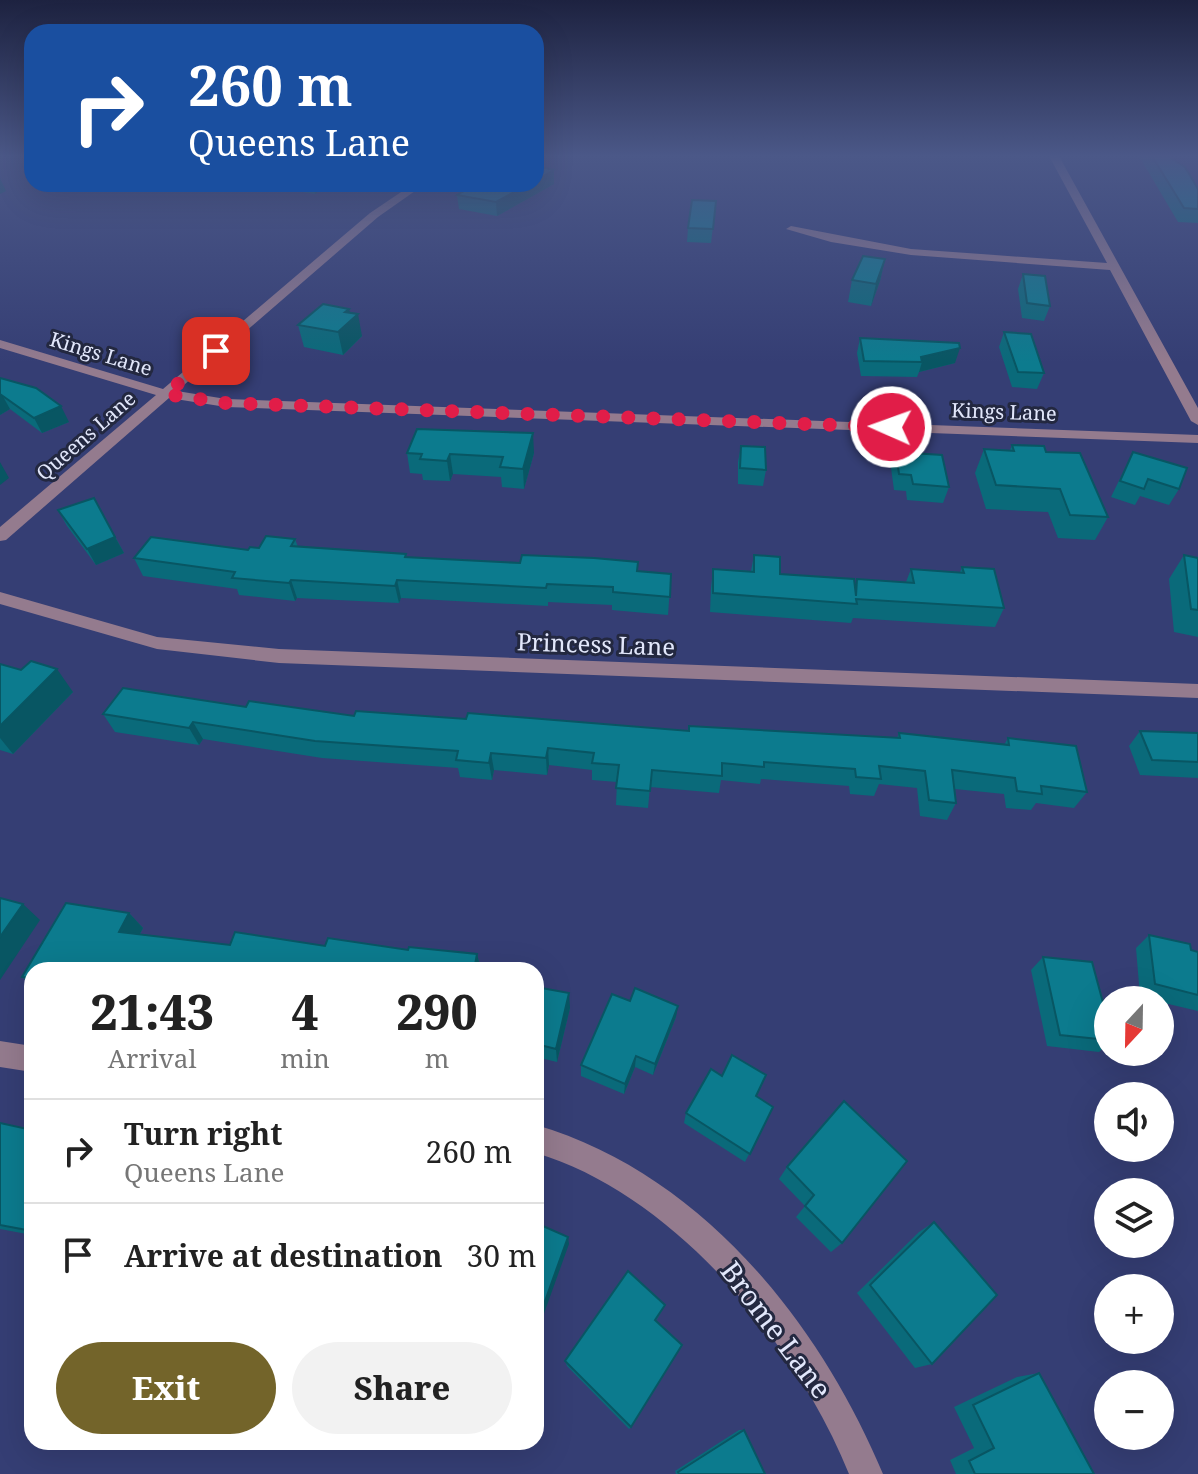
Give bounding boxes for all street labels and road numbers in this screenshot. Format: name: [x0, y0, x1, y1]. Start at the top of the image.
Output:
street label: Kings Lane: [47, 325, 156, 382]
street label: Queens Lane: [30, 385, 141, 486]
street label: Kings Lane: [951, 396, 1057, 427]
street label: Princess Lane: [516, 624, 676, 663]
street label: Brome Lane: [713, 1253, 841, 1406]

